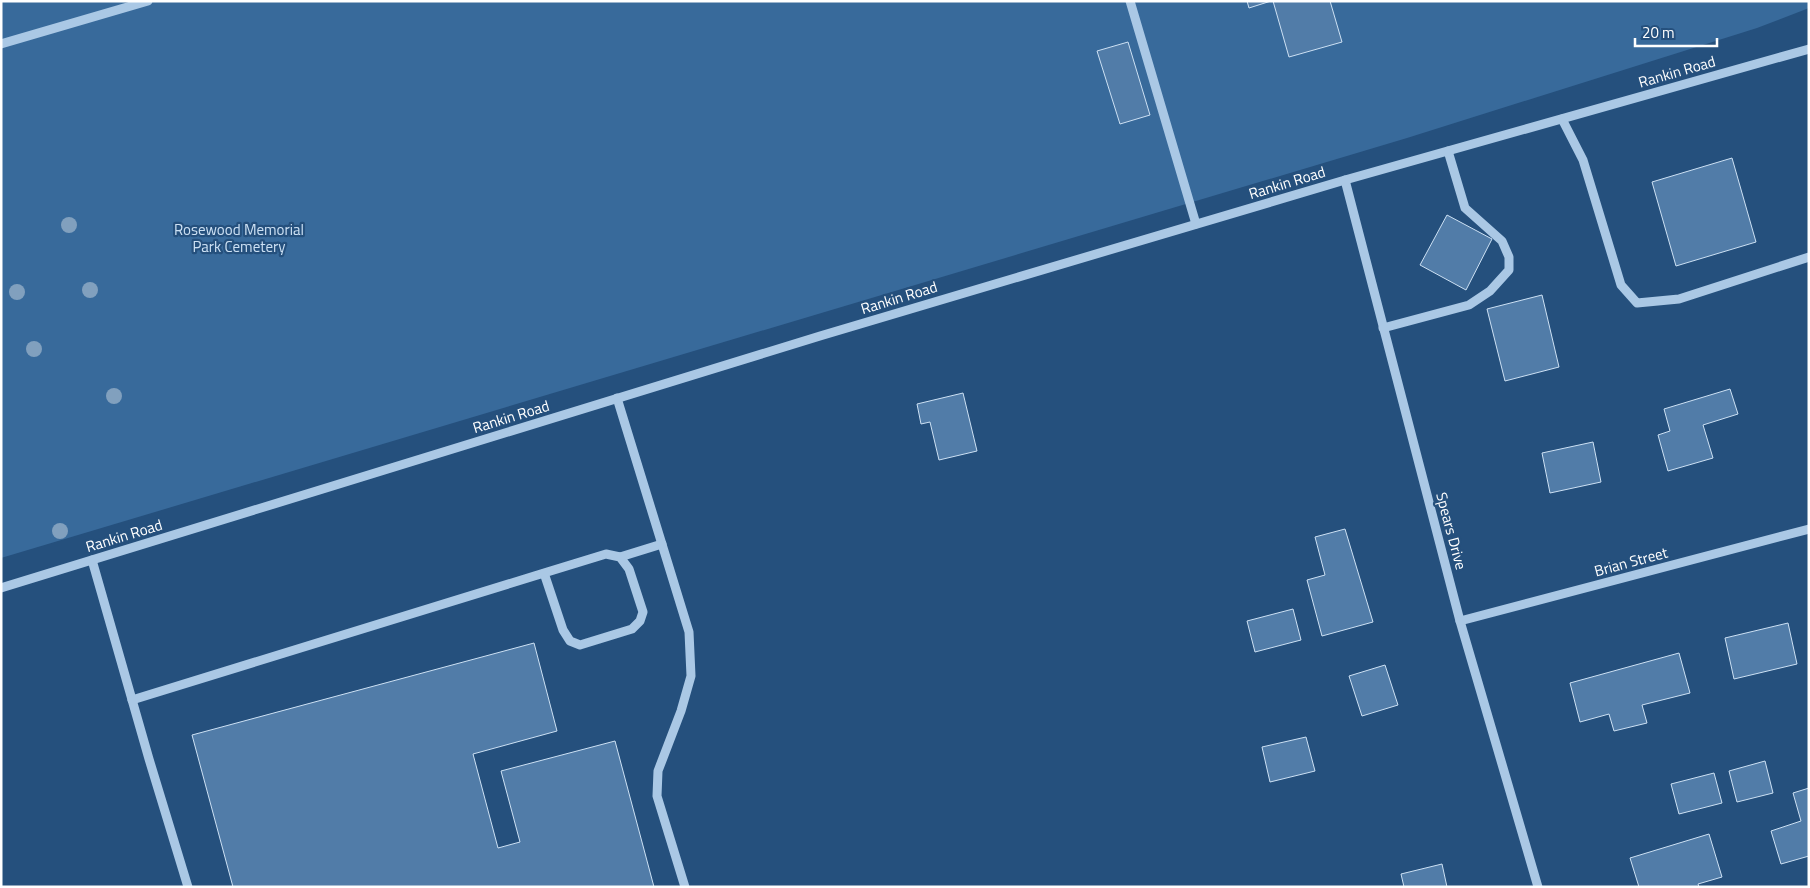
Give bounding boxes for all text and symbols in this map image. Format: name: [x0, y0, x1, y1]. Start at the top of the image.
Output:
scale bar: [1635, 15, 1718, 47]
text: 20 m: [1642, 21, 1675, 44]
street label: Rankin Road: [1636, 50, 1718, 93]
street label: Rankin Road: [1246, 160, 1328, 205]
park label: Rosewood Memorial Park Cemetery: [174, 218, 304, 258]
street label: Rankin Road: [858, 275, 940, 320]
street label: Rankin Road: [470, 394, 552, 439]
street label: Spears Drive: [1430, 490, 1473, 572]
street label: Rankin Road: [83, 513, 165, 558]
street label: Brian Street: [1592, 540, 1671, 582]

